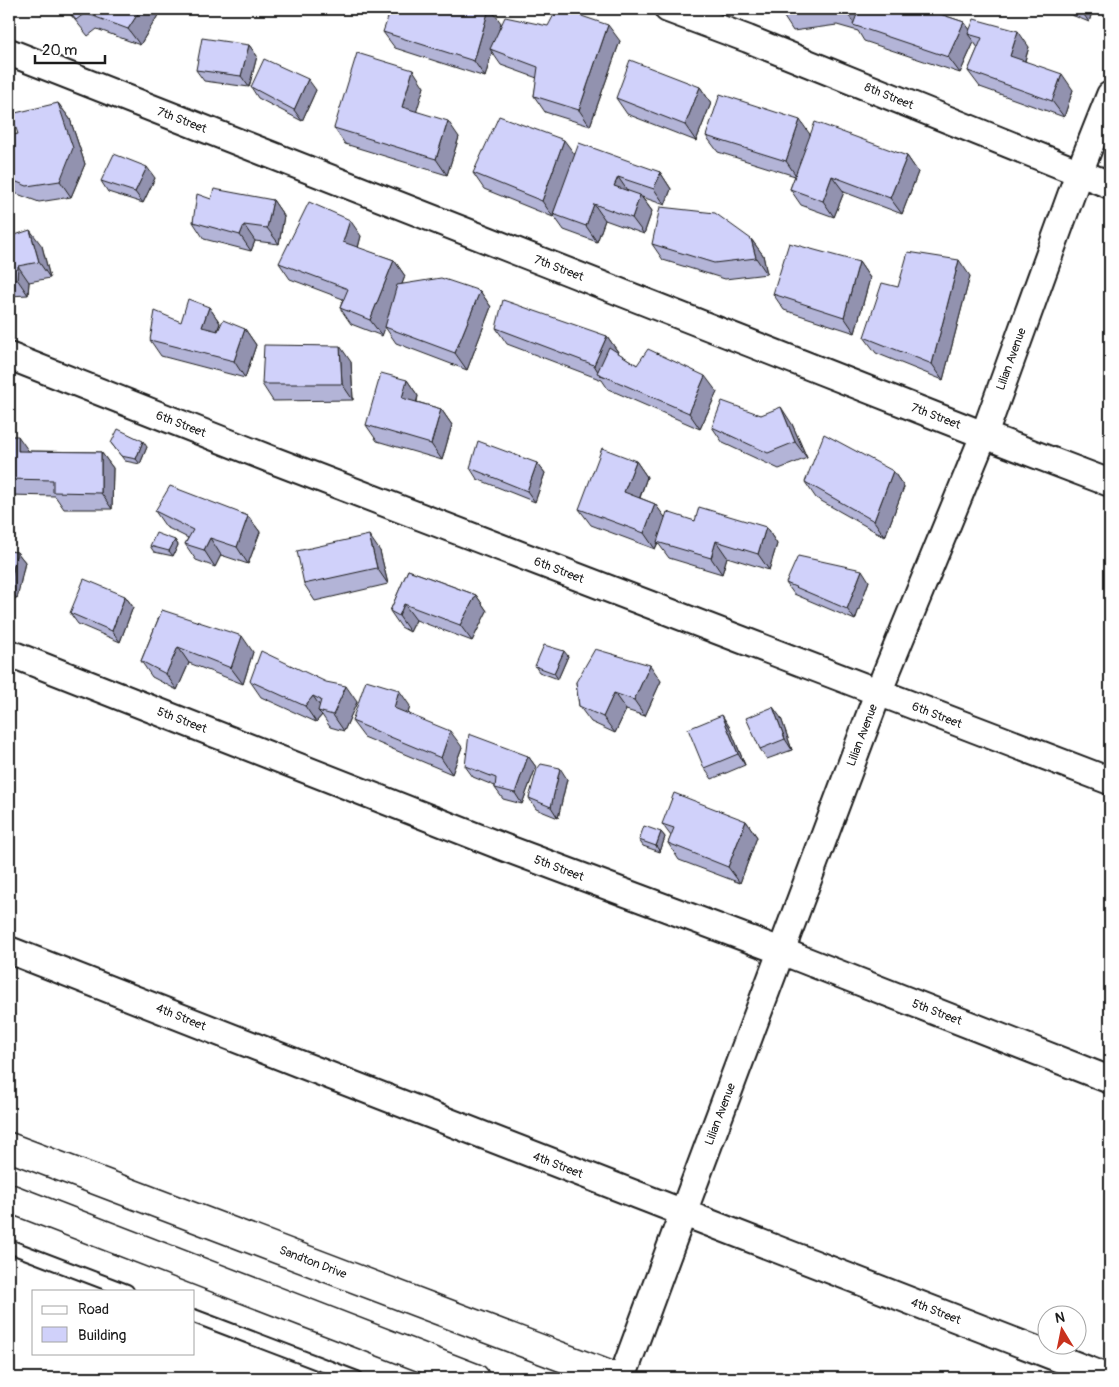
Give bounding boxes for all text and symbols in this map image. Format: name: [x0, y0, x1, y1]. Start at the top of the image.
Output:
scale bar: [35, 32, 105, 64]
text: 20 m: [42, 41, 77, 60]
street label: 8th Street: [862, 80, 916, 113]
street label: 7th Street: [155, 104, 209, 137]
street label: 7th Street: [532, 252, 586, 285]
street label: Lilian Avenue: [993, 326, 1030, 392]
street label: 7th Street: [909, 400, 963, 433]
street label: 6th Street: [154, 408, 208, 441]
street label: 6th Street: [532, 554, 586, 587]
street label: 6th Street: [910, 699, 964, 732]
street label: Lilian Avenue: [844, 702, 881, 768]
street label: 5th Street: [155, 704, 209, 737]
street label: 5th Street: [532, 852, 586, 885]
street label: 5th Street: [910, 996, 964, 1029]
street label: 4th Street: [154, 1001, 208, 1034]
street label: Lilian Avenue: [702, 1081, 739, 1147]
street label: 4th Street: [531, 1149, 585, 1182]
street label: Sandton Drive: [277, 1243, 349, 1282]
legend: [32, 1290, 195, 1354]
street label: 4th Street: [909, 1295, 963, 1328]
text: Road: [78, 1300, 109, 1319]
north arrow: [1036, 1304, 1086, 1354]
text: N: [1054, 1308, 1066, 1327]
text: Building: [78, 1326, 126, 1345]

